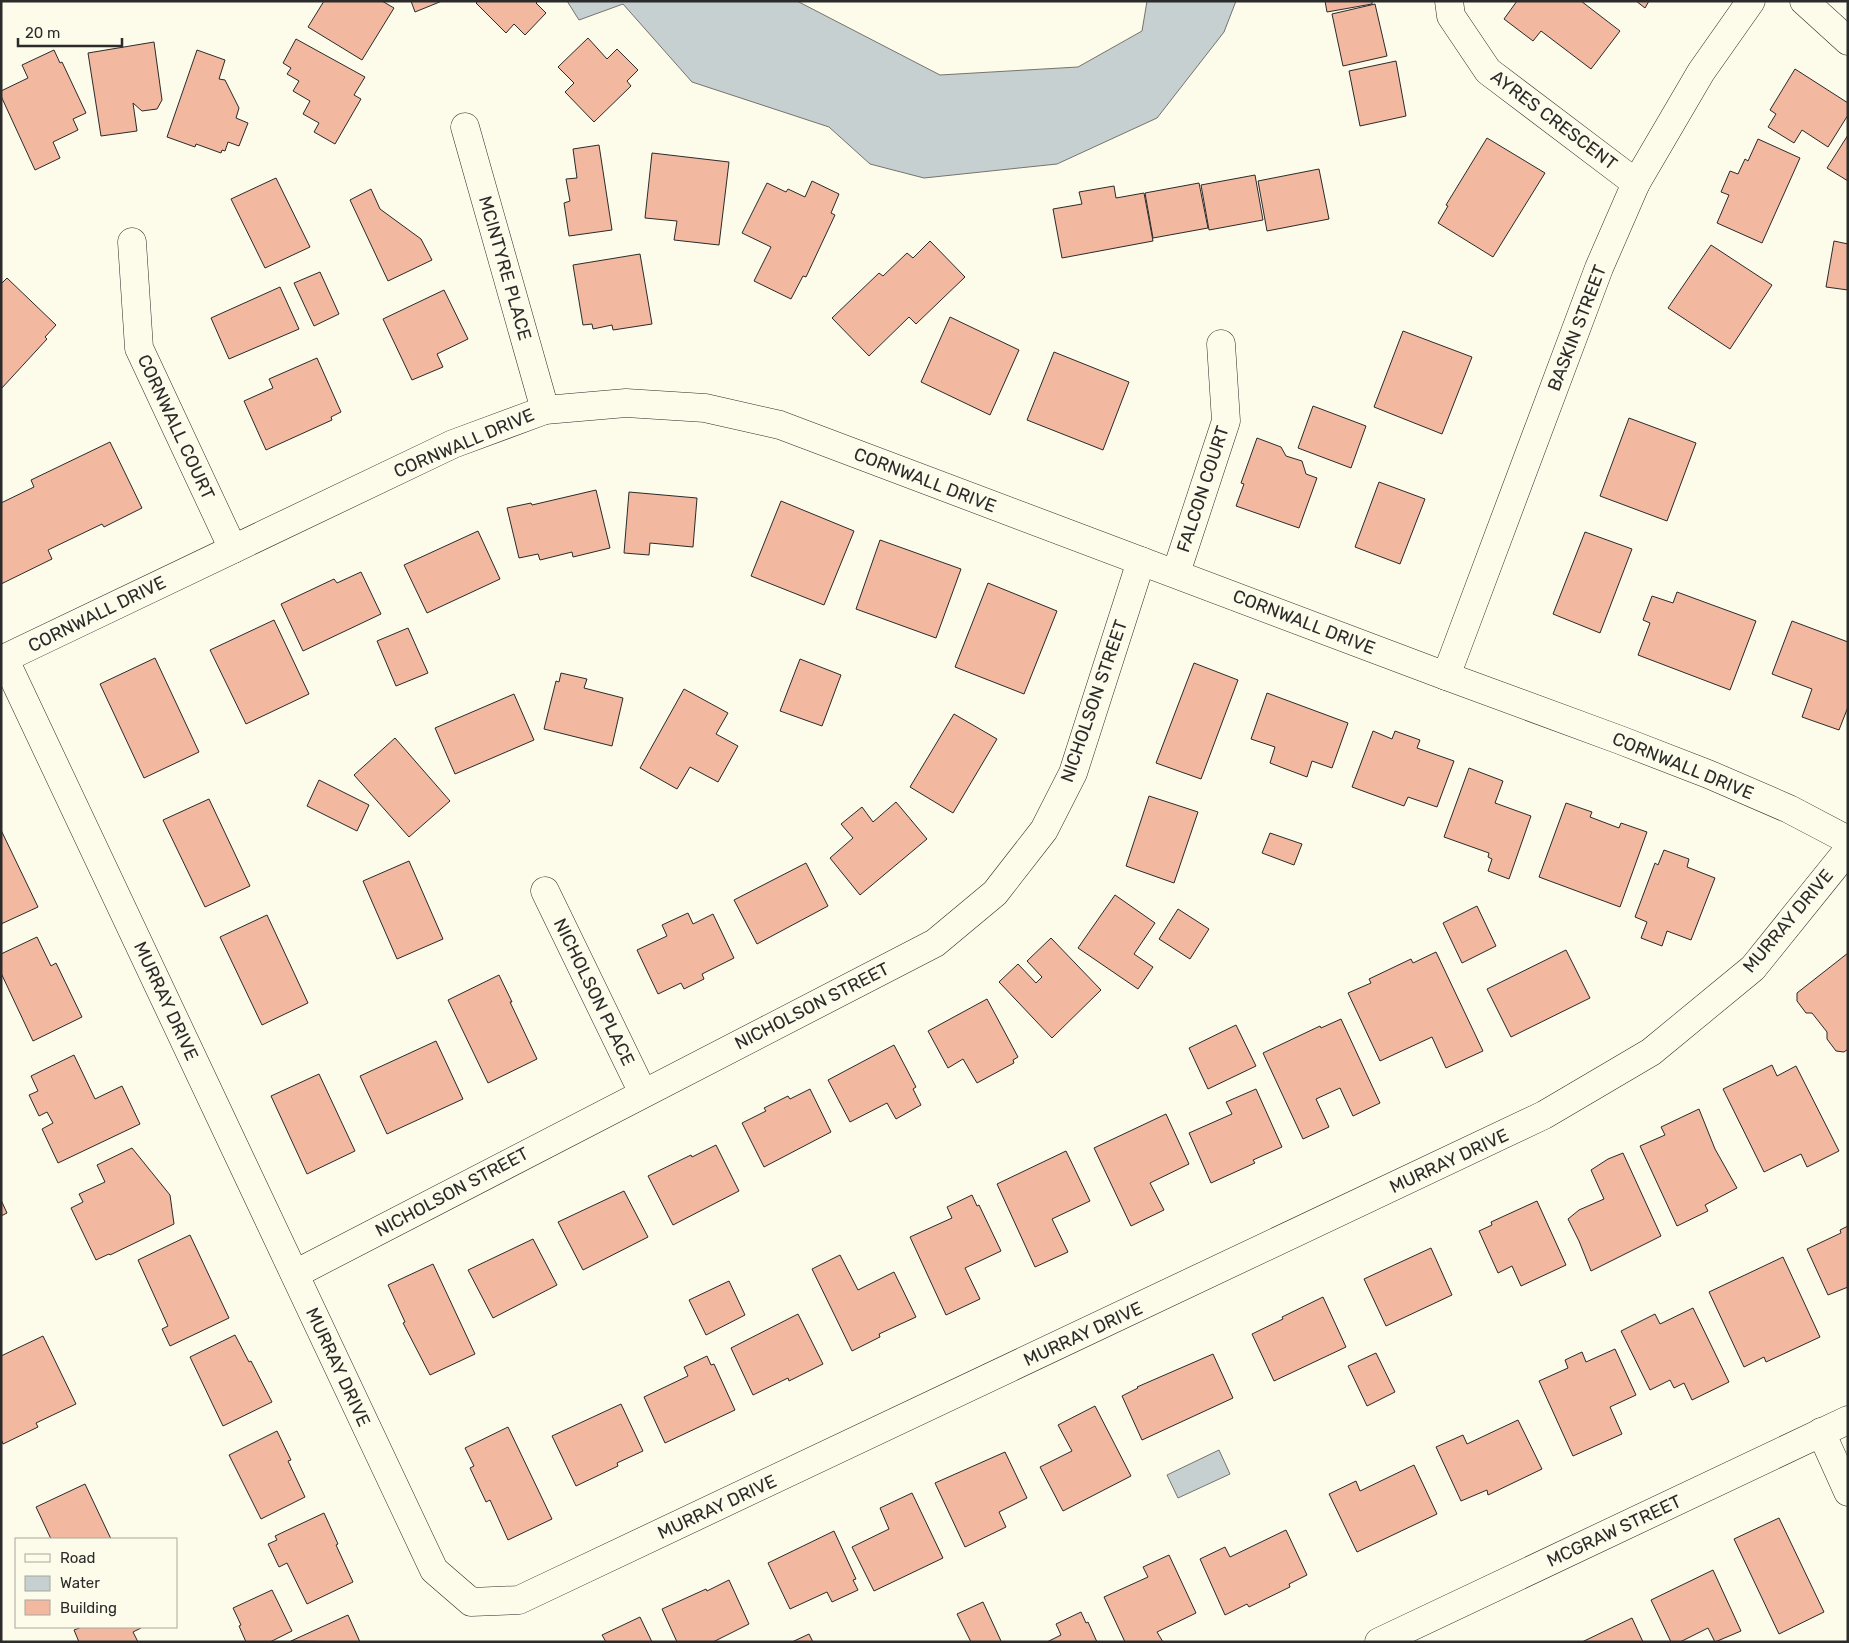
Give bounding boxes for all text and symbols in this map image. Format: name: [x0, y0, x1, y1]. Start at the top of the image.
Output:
scale bar: [18, 15, 121, 47]
text: 20 m: [25, 24, 60, 42]
street label: AYRES CRESCENT: [1487, 65, 1621, 175]
street label: MCINTYRE PLACE: [474, 193, 536, 343]
street label: BASKIN STREET: [1543, 262, 1611, 394]
street label: CORNWALL COURT: [133, 351, 219, 503]
street label: CORNWALL DRIVE: [390, 403, 538, 483]
street label: FALCON COURT: [1172, 423, 1234, 555]
street label: CORNWALL DRIVE: [851, 443, 999, 517]
street label: CORNWALL DRIVE: [25, 571, 169, 657]
street label: CORNWALL DRIVE: [1230, 585, 1378, 659]
street label: NICHOLSON STREET: [1056, 617, 1132, 785]
street label: CORNWALL DRIVE: [1609, 728, 1757, 804]
street label: MURRAY DRIVE: [1738, 865, 1838, 977]
street label: NICHOLSON PLACE: [549, 915, 639, 1069]
street label: MURRAY DRIVE: [129, 938, 203, 1064]
street label: NICHOLSON STREET: [731, 958, 893, 1054]
street label: MURRAY DRIVE: [1386, 1124, 1512, 1198]
street label: NICHOLSON STREET: [372, 1142, 532, 1242]
street label: MURRAY DRIVE: [1020, 1297, 1146, 1371]
street label: MURRAY DRIVE: [301, 1304, 375, 1430]
street label: MURRAY DRIVE: [654, 1470, 780, 1544]
street label: MCGRAW STREET: [1543, 1490, 1685, 1572]
legend: [15, 1538, 178, 1628]
text: Road: [60, 1549, 96, 1567]
text: Water: [60, 1574, 100, 1592]
text: Building: [60, 1599, 117, 1617]

